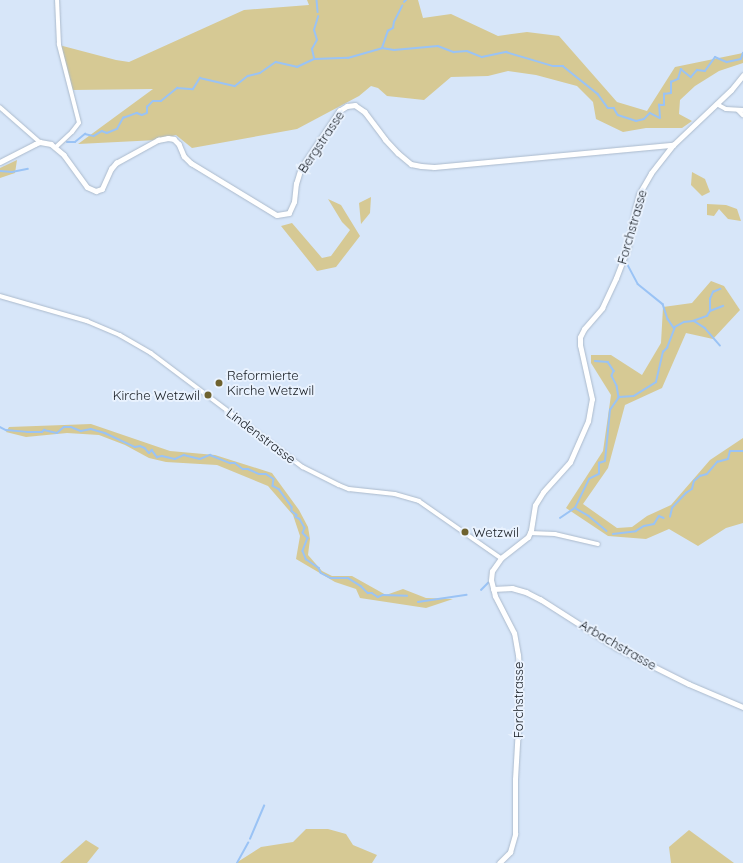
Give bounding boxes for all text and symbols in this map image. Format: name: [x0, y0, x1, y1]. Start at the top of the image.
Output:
street label: Bergstrasse: [295, 108, 347, 176]
street label: Forchstrasse: [614, 188, 650, 266]
place label: Reformierte Kirche Wetzwil: [227, 368, 314, 399]
marker: Reformierte Kirche Wetzwil: [214, 378, 224, 388]
place label: Kirche Wetzwil: [113, 387, 200, 403]
marker: Kirche Wetzwil: [203, 390, 213, 400]
street label: Lindenstrasse: [223, 405, 299, 467]
place label: Wetzwil: [473, 524, 519, 540]
marker: Wetzwil: [460, 527, 470, 537]
street label: Arbachstrasse: [577, 617, 659, 673]
street label: Forchstrasse: [510, 662, 526, 738]

